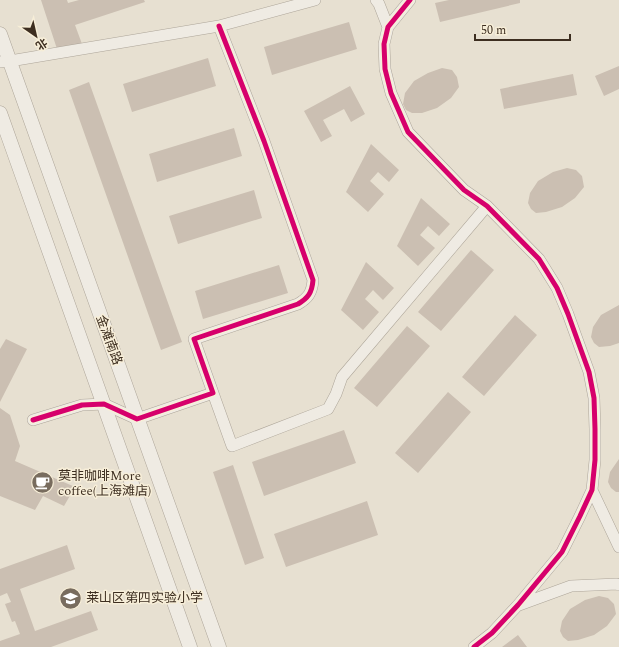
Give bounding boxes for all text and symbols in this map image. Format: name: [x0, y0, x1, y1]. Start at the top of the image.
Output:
north arrow: [16, 16, 56, 56]
scale bar: [475, 16, 570, 42]
text: 50 m: [481, 21, 506, 40]
text: 北: [32, 34, 51, 54]
street label: 金滩南路: [91, 312, 127, 368]
place label: 莫非咖啡More coffee(上海滩店): [58, 466, 151, 501]
cafe icon: 莫非咖啡More coffee(上海滩店): [30, 470, 56, 496]
school or university icon: 莱山区第四实验小学: [57, 585, 83, 611]
place label: 莱山区第四实验小学: [86, 588, 203, 608]

